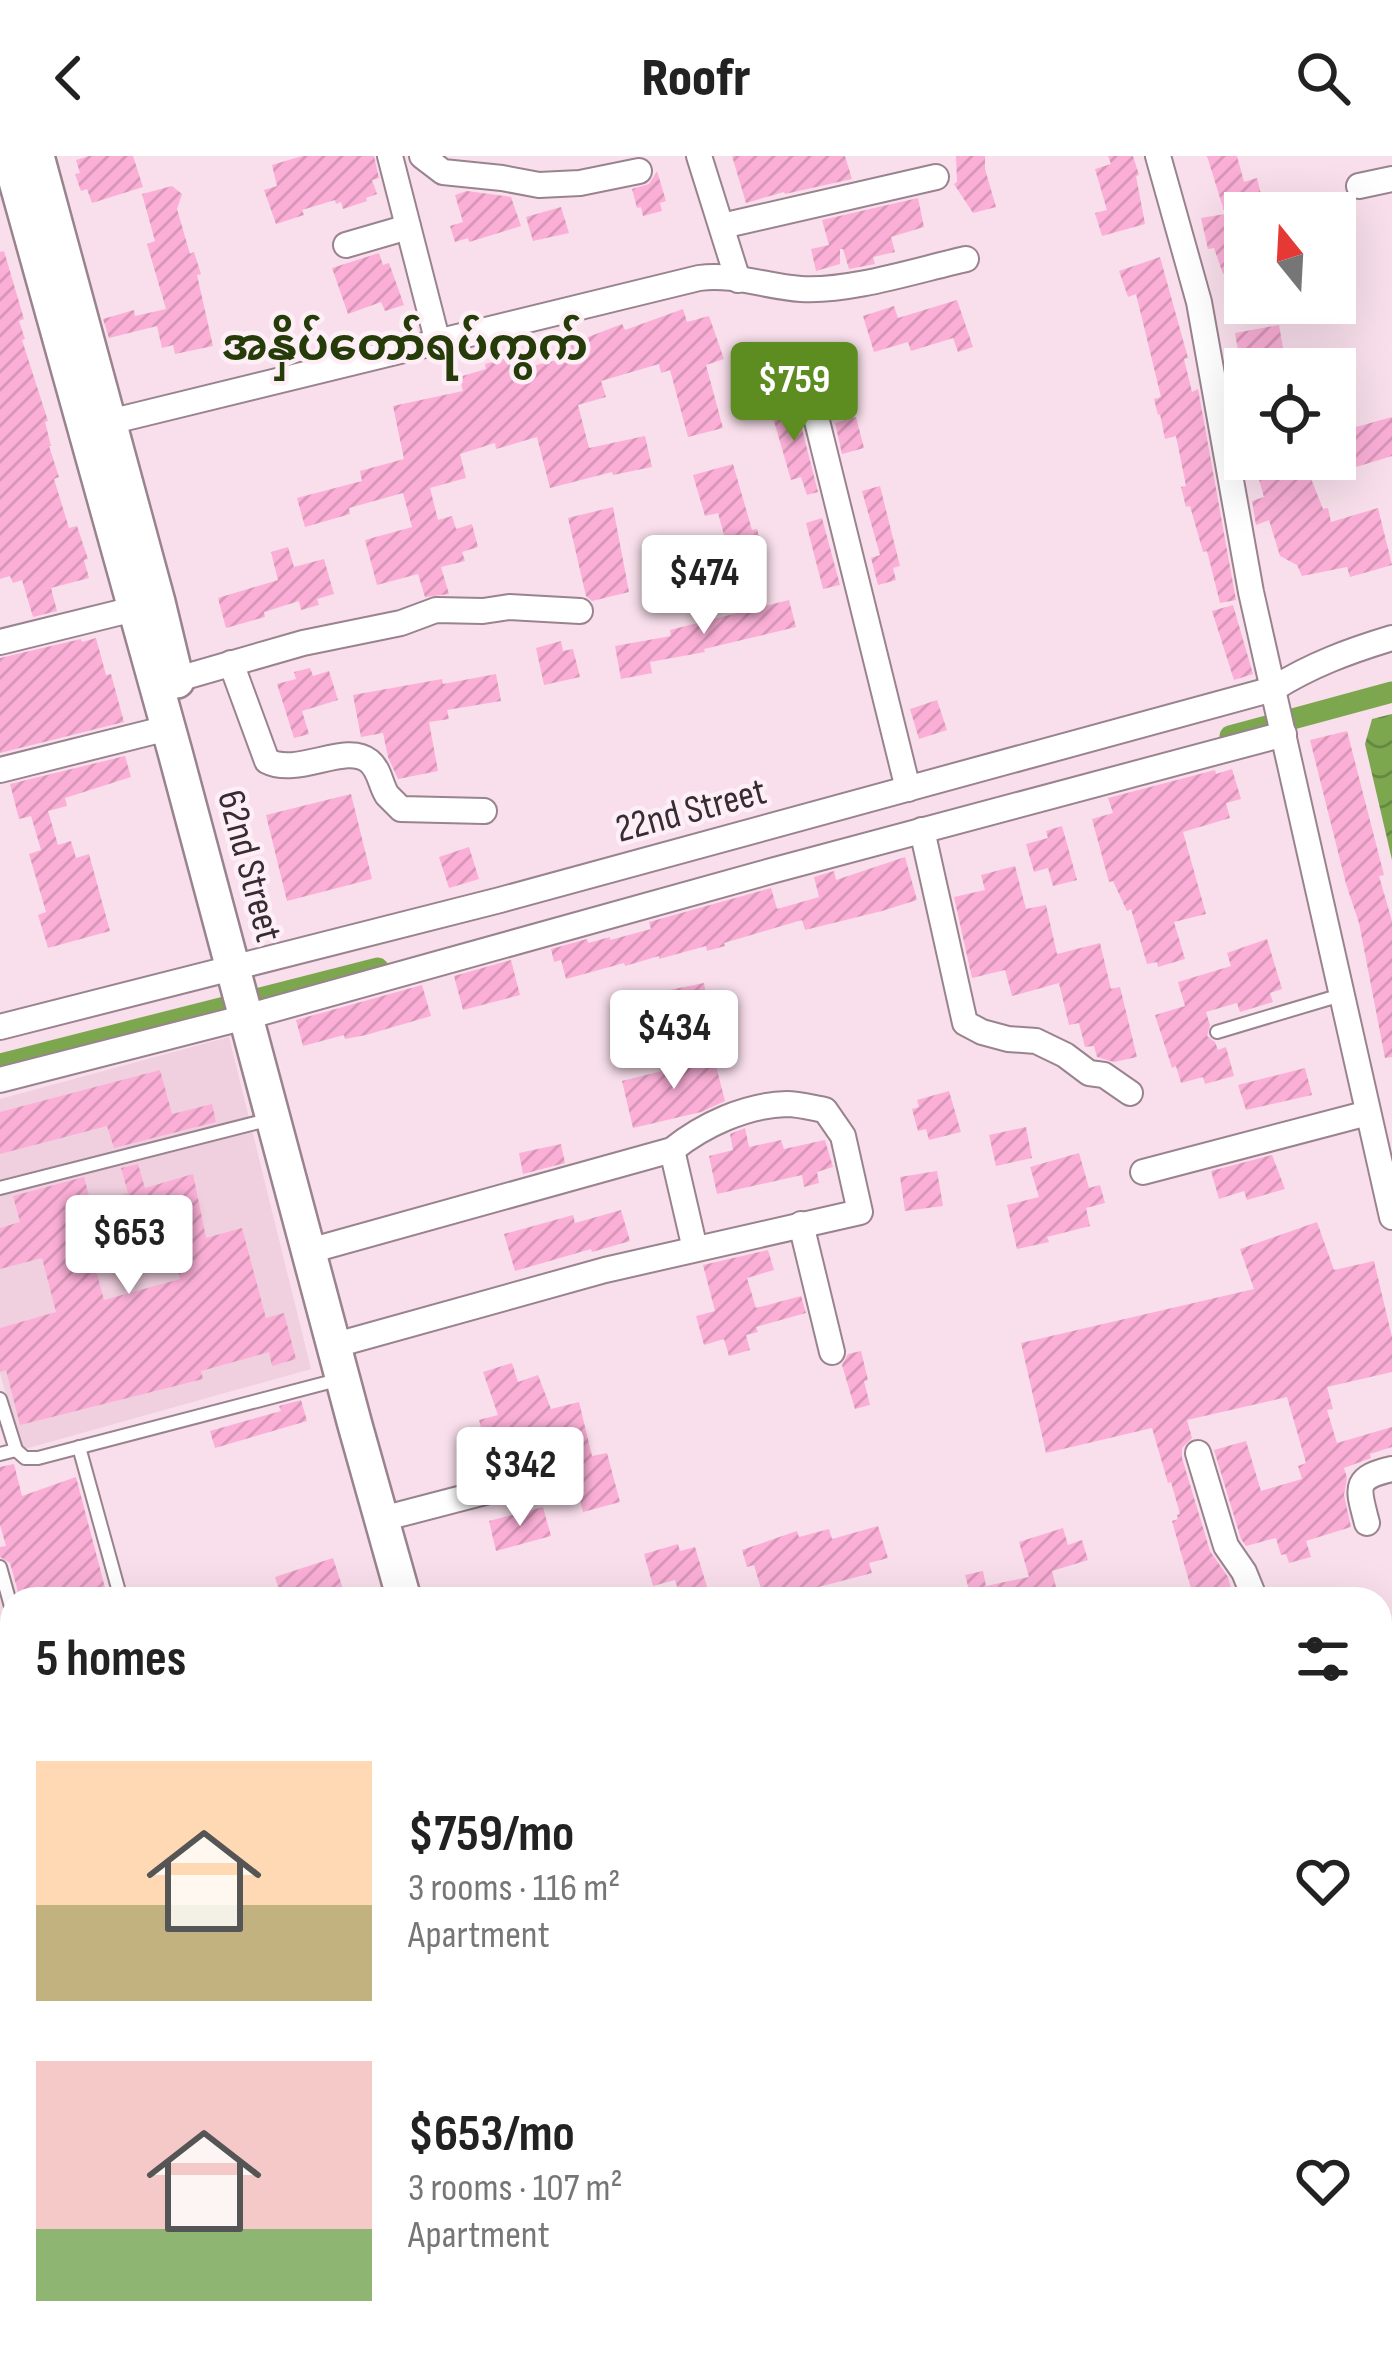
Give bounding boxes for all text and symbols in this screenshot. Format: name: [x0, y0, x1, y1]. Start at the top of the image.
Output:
icon: back: [36, 45, 102, 111]
icon: search: [1290, 45, 1356, 111]
text: Roofr: [641, 46, 751, 111]
north arrow: [1224, 192, 1356, 324]
map controls: [1224, 192, 1356, 480]
district label: အနှိပ်တော်ရပ်ကွက်: [222, 314, 588, 381]
pin: $759: [723, 342, 865, 444]
button: locate: [1224, 348, 1356, 480]
text: $759: [758, 357, 830, 404]
pin: $474: [633, 535, 775, 637]
text: $474: [669, 550, 739, 597]
street label: 22nd Street: [611, 768, 771, 854]
street label: 62nd Street: [206, 785, 292, 947]
pin: $434: [603, 990, 745, 1092]
text: $434: [637, 1005, 711, 1052]
pin: $653: [58, 1195, 200, 1297]
text: $653: [93, 1210, 165, 1257]
pin: $342: [449, 1427, 591, 1529]
text: $342: [484, 1442, 556, 1489]
icon: filters: [1290, 1626, 1356, 1692]
text: 5 homes: [36, 1629, 186, 1690]
text: $759/mo: [408, 1804, 574, 1865]
icon: home: [132, 1809, 276, 1953]
icon: heart: [1290, 1848, 1356, 1914]
text: 3 rooms · 116 m²: [408, 1865, 620, 1912]
text: Apartment: [408, 1912, 550, 1959]
text: $653/mo: [408, 2104, 575, 2165]
icon: home: [132, 2109, 276, 2253]
icon: heart: [1290, 2148, 1356, 2214]
text: 3 rooms · 107 m²: [408, 2165, 623, 2212]
text: Apartment: [408, 2212, 550, 2259]

